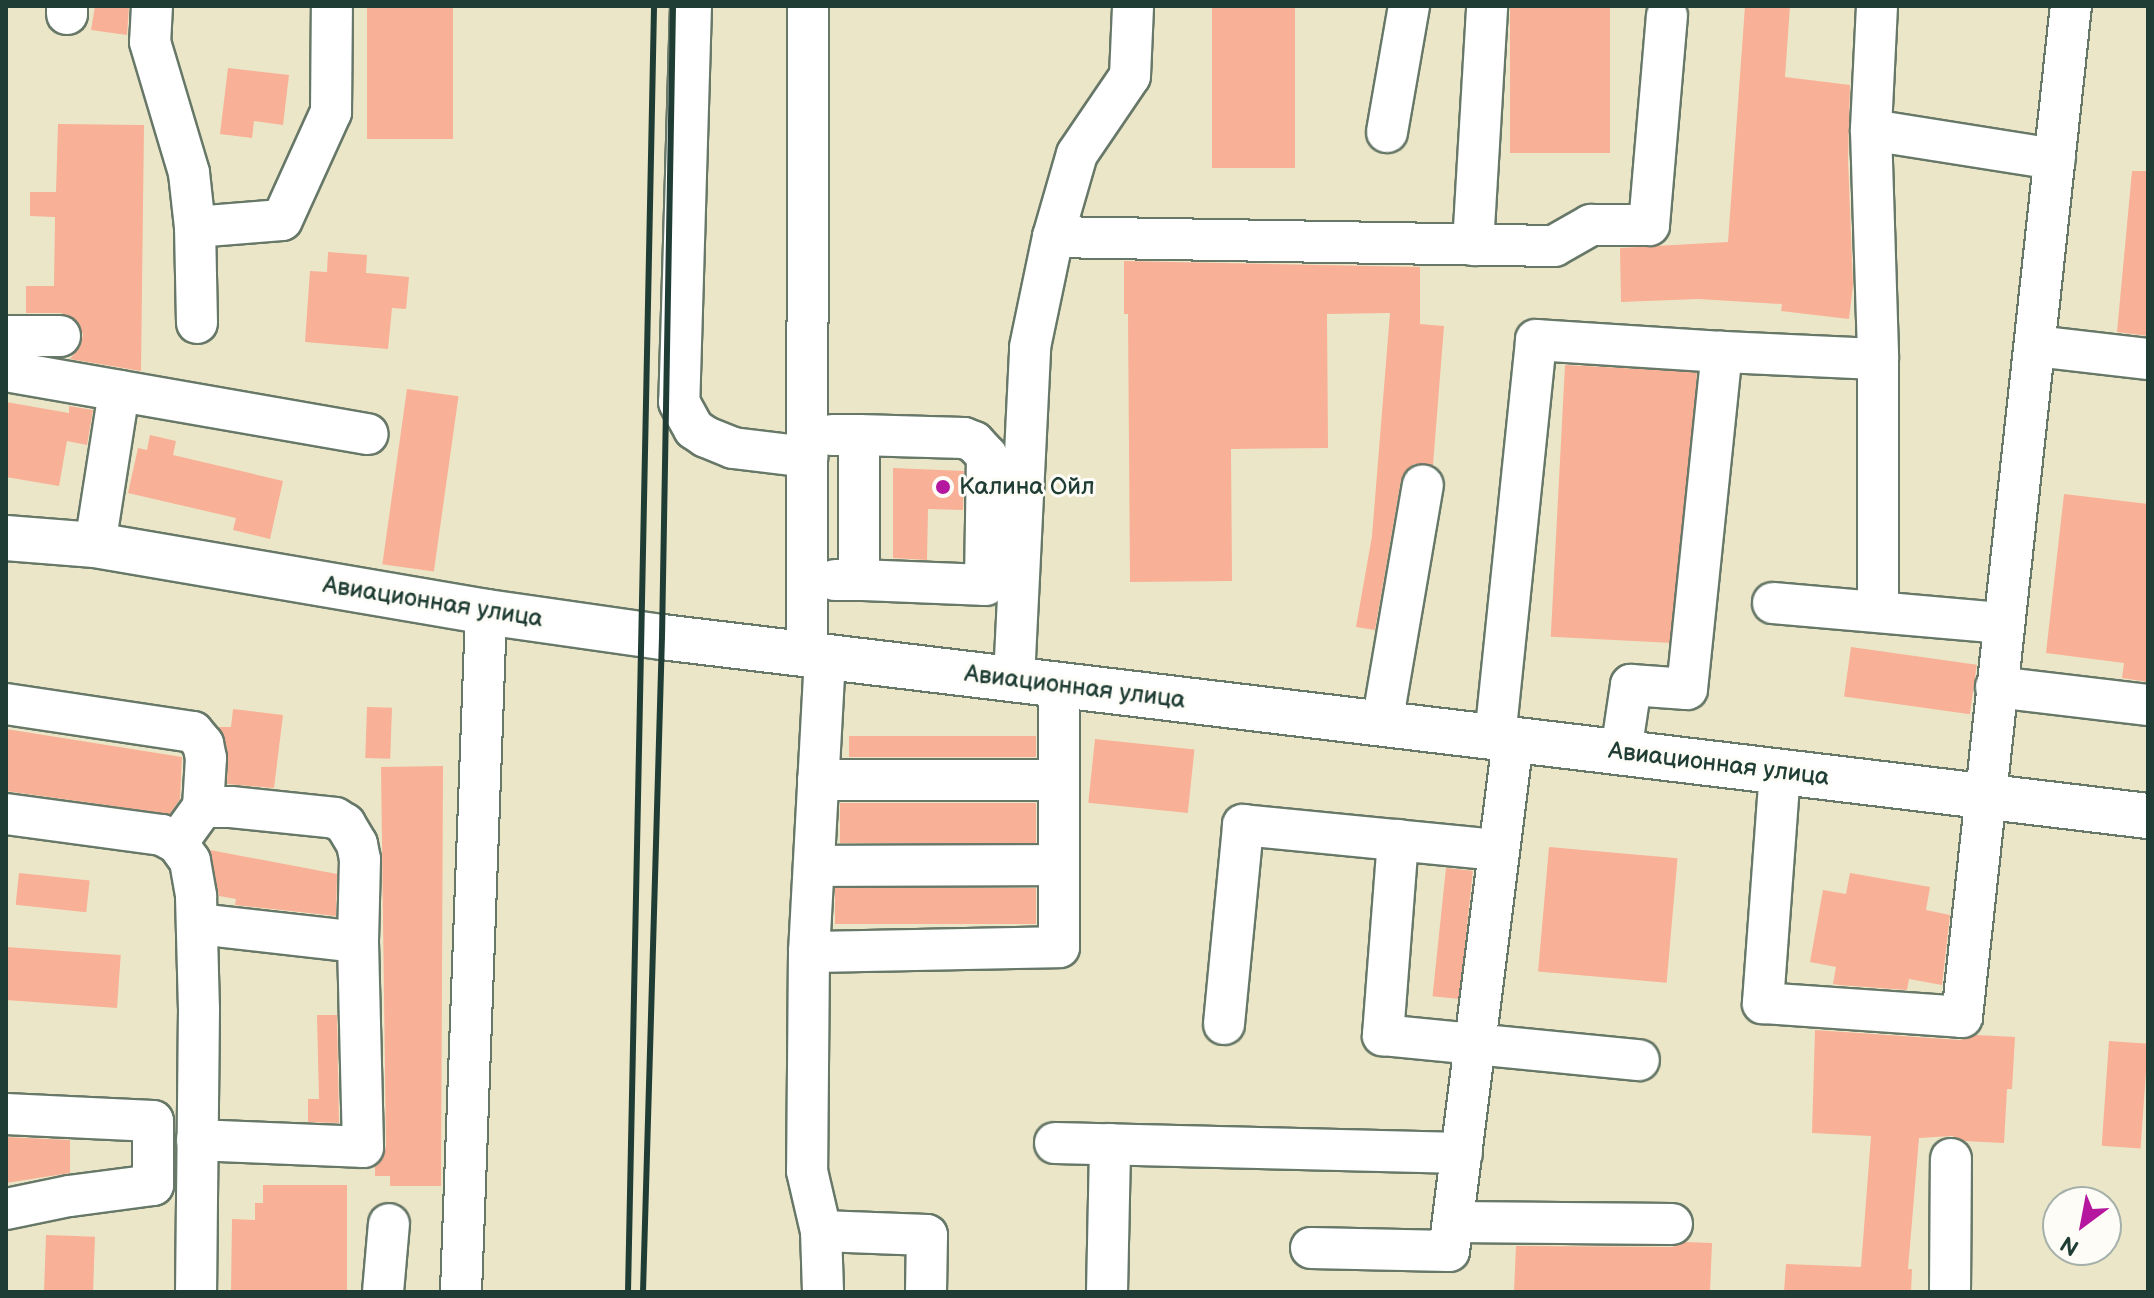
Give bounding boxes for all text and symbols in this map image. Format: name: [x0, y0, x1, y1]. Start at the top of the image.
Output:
place label: Калина Ойл: [959, 473, 1095, 501]
marker: Калина Ойл: [934, 478, 952, 496]
street label: Авиационная улица: [321, 570, 545, 634]
street label: Авиационная улица: [963, 659, 1187, 715]
street label: Авиационная улица: [1607, 736, 1831, 792]
north arrow: [2042, 1186, 2122, 1266]
text: N: [2056, 1229, 2084, 1261]

